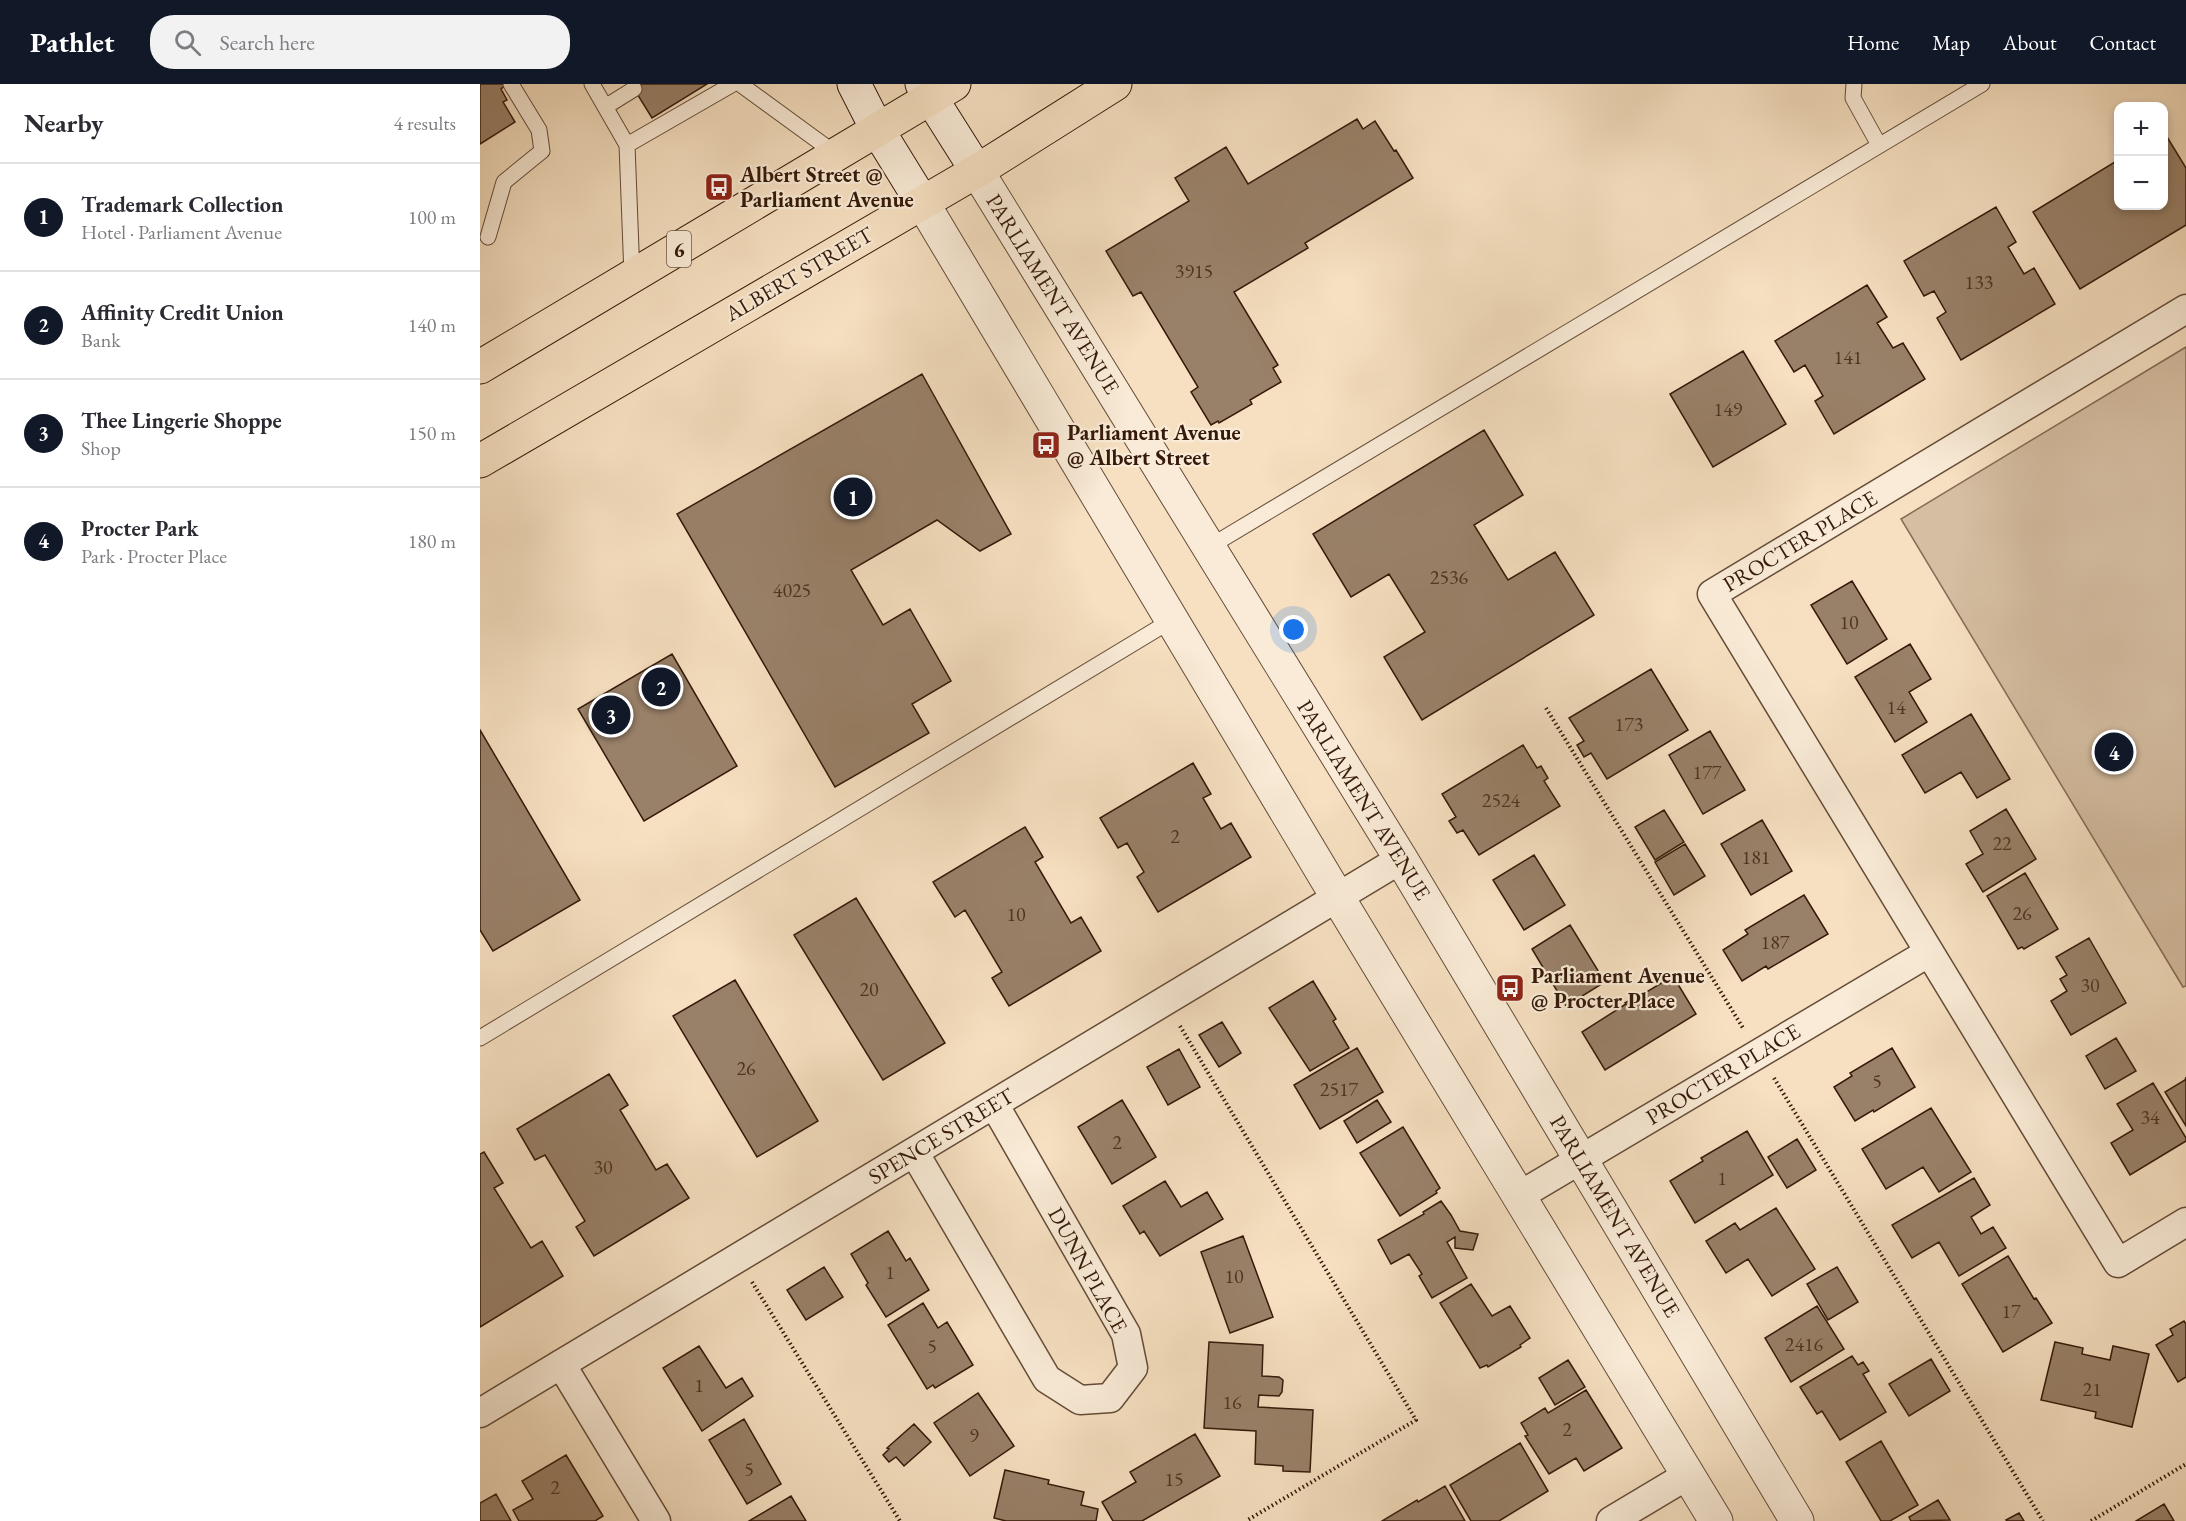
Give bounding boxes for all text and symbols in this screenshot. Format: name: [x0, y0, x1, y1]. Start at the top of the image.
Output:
search box: [150, 15, 570, 69]
text: Pathlet: [30, 24, 114, 60]
icon: search: [171, 26, 204, 59]
text: Search here: [219, 28, 315, 57]
text: Home: [1847, 29, 1899, 56]
text: Map: [1932, 29, 1970, 56]
text: About: [2003, 29, 2056, 56]
text: Contact: [2089, 29, 2156, 56]
map controls: [2114, 102, 2168, 210]
button: +: [2114, 102, 2168, 156]
text: Nearby: [24, 106, 104, 140]
text: 4 results: [393, 110, 456, 136]
button: −: [2114, 156, 2168, 210]
place label: Albert Street @ Parliament Avenue: [739, 160, 914, 214]
bus stop icon: Albert Street @ Parliament Avenue: [703, 171, 735, 203]
street label: PARLIAMENT AVENUE: [980, 188, 1126, 400]
text: Trademark Collection: [81, 190, 283, 219]
text: 1: [38, 204, 49, 230]
text: 100 m: [408, 204, 456, 230]
text: Hotel · Parliament Avenue: [81, 219, 282, 245]
street label: ALBERT STREET: [719, 220, 878, 329]
road number: 6: [667, 231, 691, 267]
house number: 3915: [1175, 258, 1213, 284]
house number: 133: [1965, 269, 1993, 295]
text: Affinity Credit Union: [81, 298, 284, 327]
text: 2: [38, 312, 49, 338]
text: 140 m: [408, 312, 456, 338]
text: Bank: [81, 327, 121, 353]
house number: 141: [1834, 344, 1862, 370]
house number: 149: [1714, 396, 1743, 422]
text: Thee Lingerie Shoppe: [81, 406, 282, 435]
place label: Parliament Avenue @ Albert Street: [1067, 418, 1241, 472]
text: 3: [38, 420, 49, 446]
text: 150 m: [408, 420, 456, 446]
bus stop icon: Parliament Avenue @ Albert Street: [1030, 429, 1062, 461]
text: Shop: [81, 435, 121, 461]
pin: 1: [834, 474, 872, 520]
street label: PROCTER PLACE: [1718, 483, 1882, 599]
text: Procter Park: [81, 514, 199, 543]
text: 4: [38, 528, 49, 554]
text: 180 m: [408, 528, 456, 554]
text: Park · Procter Place: [81, 543, 227, 569]
house number: 2536: [1430, 564, 1469, 590]
house number: 4025: [773, 577, 811, 603]
house number: 10: [1839, 609, 1859, 635]
your location: [1279, 615, 1308, 644]
pin: 2: [642, 664, 681, 710]
pin: 3: [592, 692, 630, 738]
street label: PARLIAMENT AVENUE: [1291, 694, 1437, 906]
house number: 14: [1886, 694, 1906, 720]
house number: 173: [1615, 711, 1643, 737]
pin: 4: [2094, 730, 2134, 774]
house number: 177: [1693, 759, 1722, 785]
house number: 2524: [1482, 787, 1521, 813]
house number: 2: [1170, 823, 1180, 849]
house number: 22: [1992, 830, 2012, 856]
house number: 181: [1742, 844, 1770, 870]
house number: 26: [2012, 900, 2032, 926]
house number: 10: [1006, 901, 1026, 927]
house number: 187: [1761, 929, 1790, 955]
place label: Parliament Avenue @ Procter Place: [1531, 961, 1705, 1015]
bus stop icon: Parliament Avenue @ Procter Place: [1494, 972, 1526, 1004]
house number: 30: [2080, 972, 2100, 998]
house number: 20: [859, 976, 879, 1002]
street label: PROCTER PLACE: [1641, 1016, 1805, 1132]
house number: 26: [736, 1055, 756, 1081]
house number: 5: [1872, 1068, 1882, 1094]
house number: 2517: [1320, 1076, 1359, 1102]
street label: SPENCE STREET: [863, 1081, 1019, 1191]
house number: 34: [2140, 1104, 2160, 1130]
street label: PARLIAMENT AVENUE: [1543, 1110, 1687, 1322]
house number: 2: [1112, 1129, 1122, 1155]
house number: 30: [593, 1154, 613, 1180]
house number: 1: [1717, 1165, 1727, 1191]
street label: DUNN PLACE: [1041, 1202, 1135, 1338]
house number: 1: [885, 1259, 895, 1285]
house number: 10: [1224, 1263, 1244, 1289]
house number: 17: [2001, 1298, 2021, 1324]
house number: 2416: [1785, 1331, 1824, 1357]
house number: 5: [927, 1333, 937, 1359]
house number: 1: [694, 1372, 704, 1398]
house number: 21: [2082, 1376, 2102, 1402]
house number: 16: [1222, 1389, 1242, 1415]
house number: 2: [1562, 1416, 1572, 1442]
house number: 9: [969, 1422, 979, 1448]
house number: 5: [744, 1456, 754, 1482]
house number: 15: [1164, 1466, 1184, 1492]
house number: 2: [550, 1474, 560, 1500]

